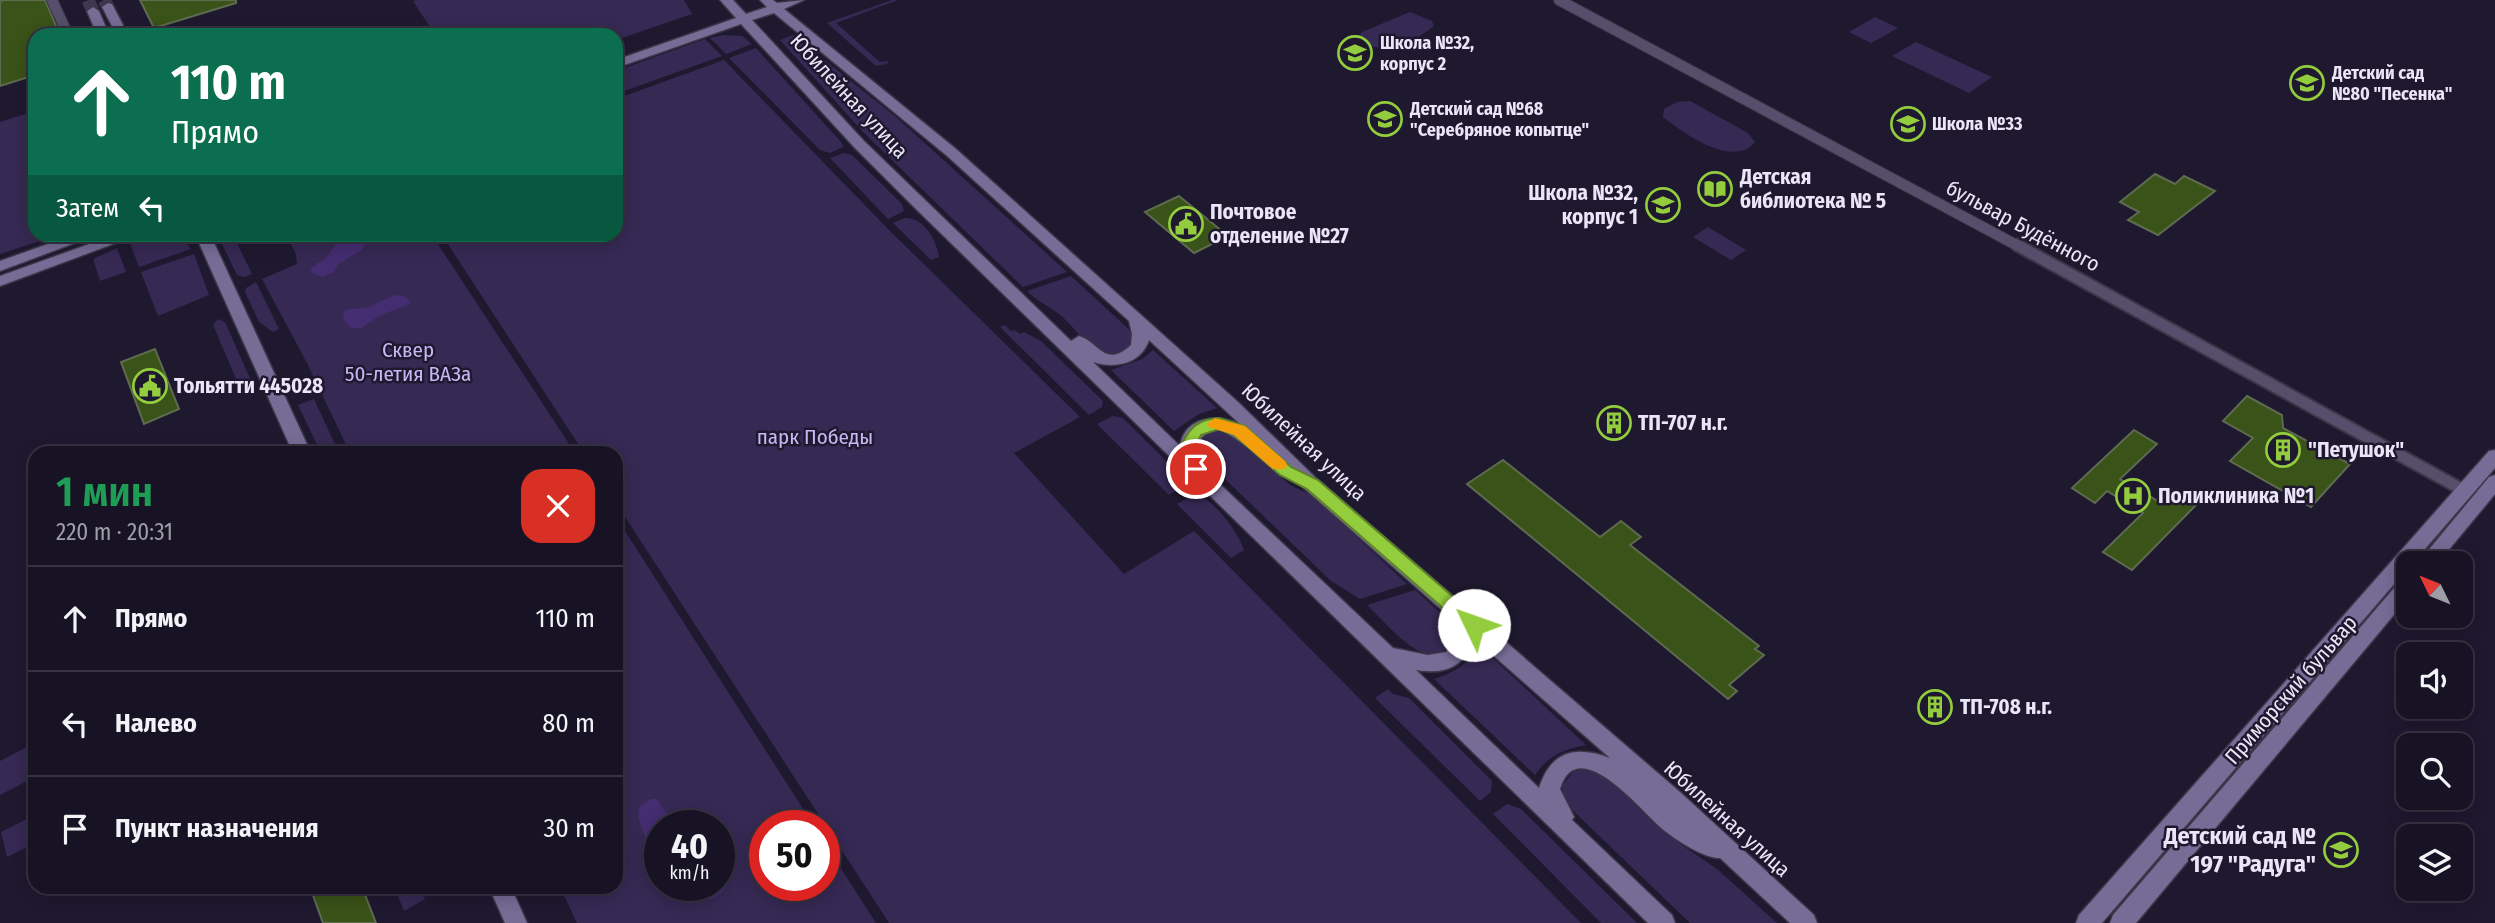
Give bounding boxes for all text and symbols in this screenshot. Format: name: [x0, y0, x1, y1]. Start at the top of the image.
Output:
street label: Юбилейная улица: [785, 28, 913, 164]
place label: Школа №32, корпус 2: [1380, 32, 1474, 75]
school or university icon: Школа №32, корпус 2: [1336, 34, 1374, 72]
text: 110 m: [171, 53, 286, 112]
icon: ahead: [56, 56, 147, 147]
place label: Детский сад №80 "Песенка": [2331, 62, 2452, 105]
school or university icon: Детский сад №80 "Песенка": [2288, 64, 2326, 102]
place label: Детский сад №68 "Серебряное копытце": [1409, 98, 1589, 141]
school or university icon: Детский сад №68 "Серебряное копытце": [1366, 100, 1404, 138]
school or university icon: Школа №33: [1889, 105, 1927, 143]
text: Прямо: [171, 113, 259, 151]
place label: Школа №33: [1932, 113, 2023, 135]
place label: Детская библиотека № 5: [1739, 164, 1886, 214]
library icon: Детская библиотека № 5: [1696, 170, 1734, 208]
street label: бульвар Будённого: [1942, 175, 2104, 277]
place label: Школа №32, корпус 1: [1528, 180, 1638, 230]
school or university icon: Школа №32, корпус 1: [1644, 186, 1682, 224]
icon: left: [133, 189, 171, 227]
text: Затем: [56, 193, 119, 224]
place label: Почтовое отделение №27: [1210, 199, 1349, 249]
public building icon: Почтовое отделение №27: [1167, 205, 1205, 243]
park label: Сквер 50-летия ВАЗа: [345, 337, 471, 387]
public building icon: Тольятти 445028: [131, 367, 169, 405]
place label: Тольятти 445028: [174, 373, 323, 399]
street label: Юбилейная улица: [1236, 378, 1372, 506]
building icon: ТП-707 н.г.: [1595, 404, 1633, 442]
place label: ТП-707 н.г.: [1638, 410, 1728, 436]
park label: парк Победы: [757, 424, 873, 450]
building icon: "Петушок": [2264, 431, 2302, 469]
place label: "Петушок": [2308, 437, 2404, 463]
pin: [1166, 439, 1226, 499]
icon: arrive: [1177, 450, 1215, 488]
text: 1 мин: [56, 467, 153, 517]
button: close: [521, 469, 595, 543]
hospital icon: Поликлиника №1: [2114, 477, 2152, 515]
place label: Поликлиника №1: [2158, 483, 2314, 509]
text: 220 m · 20:31: [56, 518, 173, 546]
north arrow: [2396, 551, 2473, 628]
map controls: [2396, 551, 2473, 901]
position arrow: [1437, 588, 1511, 662]
icon: ahead: [56, 600, 94, 638]
text: Прямо: [115, 603, 187, 634]
text: 110 m: [535, 603, 595, 634]
street label: Приморский бульвар: [2219, 610, 2363, 770]
button: sound: [2396, 642, 2473, 719]
building icon: ТП-708 н.г.: [1916, 688, 1954, 726]
place label: ТП-708 н.г.: [1960, 694, 2052, 720]
icon: left: [56, 705, 94, 743]
text: Налево: [115, 708, 197, 739]
text: 80 m: [542, 708, 595, 739]
button: search: [2396, 733, 2473, 810]
street label: Юбилейная улица: [1658, 755, 1796, 883]
icon: arrive: [56, 810, 94, 848]
speed limit sign: 50: [749, 810, 840, 901]
text: Пункт назначения: [115, 813, 319, 844]
text: 30 m: [544, 813, 595, 844]
place label: Детский сад № 197 "Радуга": [2163, 822, 2316, 878]
button: layers: [2396, 824, 2473, 901]
text: 40: [671, 825, 708, 867]
school or university icon: Детский сад № 197 "Радуга": [2322, 831, 2360, 869]
text: km/h: [669, 862, 710, 884]

